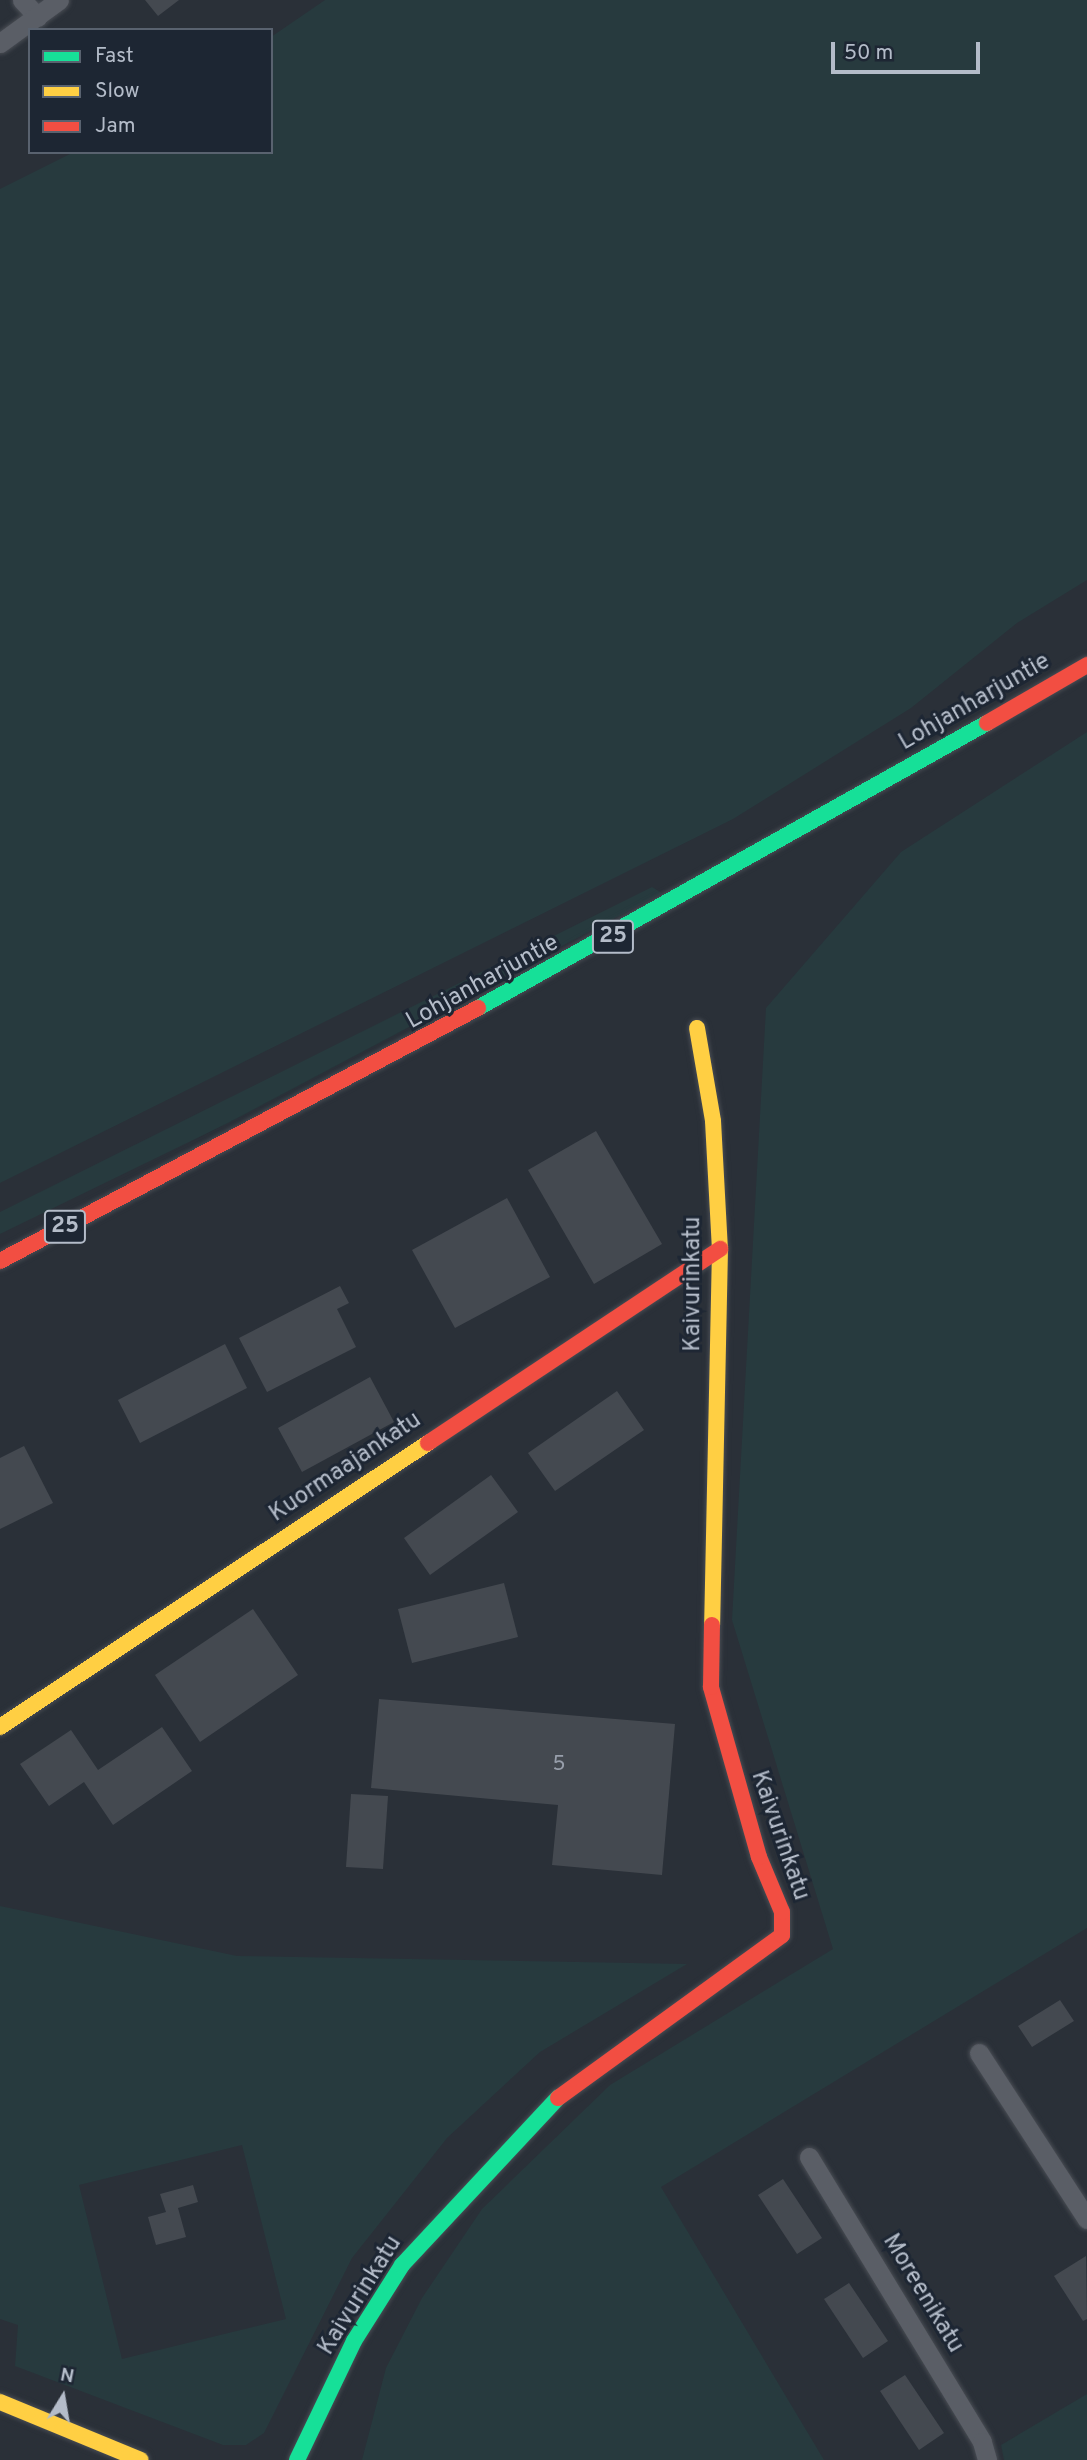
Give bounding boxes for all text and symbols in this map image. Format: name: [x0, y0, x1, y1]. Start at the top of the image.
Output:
legend: [28, 28, 273, 154]
scale bar: [835, 28, 984, 72]
text: 50 m: [844, 40, 893, 67]
text: Fast: [95, 43, 134, 70]
text: Slow: [95, 78, 140, 105]
text: Jam: [95, 113, 136, 140]
street label: Lohjanharjuntie: [894, 648, 1056, 758]
road number: 25: [590, 918, 636, 956]
street label: Lohjanharjuntie: [402, 929, 564, 1037]
road number: 25: [42, 1208, 88, 1246]
street label: Kaivurinkatu: [680, 1216, 708, 1352]
street label: Kuormaajankatu: [265, 1407, 427, 1529]
house number: 5: [552, 1752, 566, 1778]
street label: Kaivurinkatu: [743, 1767, 815, 1905]
street label: Moreenikatu: [875, 2229, 969, 2359]
street label: Kaivurinkatu: [313, 2231, 409, 2361]
north arrow: [28, 2362, 98, 2432]
text: N: [58, 2363, 76, 2389]

